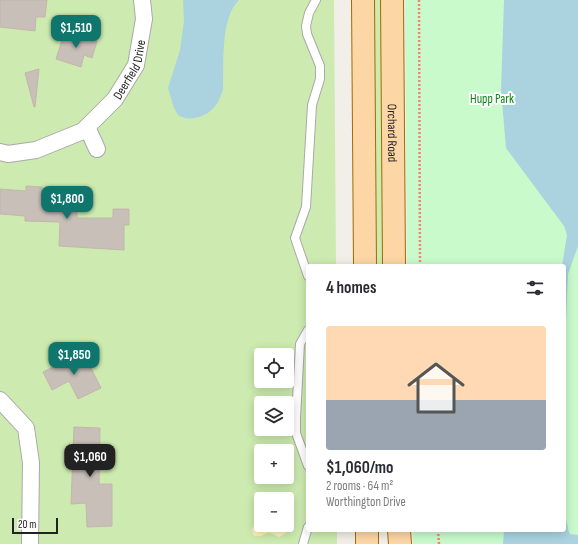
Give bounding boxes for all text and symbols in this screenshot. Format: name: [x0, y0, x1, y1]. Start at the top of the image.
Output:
pin: $1,510: [43, 15, 109, 49]
text: $1,510: [60, 20, 92, 36]
street label: Deerfield Drive: [110, 38, 149, 103]
park label: Hupp Park: [470, 91, 514, 107]
street label: Orchard Road: [384, 104, 400, 162]
pin: $1,800: [34, 186, 100, 220]
text: $1,800: [50, 191, 84, 207]
icon: filters: [524, 277, 546, 299]
text: 4 homes: [326, 278, 377, 298]
pin: $1,850: [41, 342, 107, 376]
text: $1,850: [57, 347, 91, 363]
map controls: [254, 348, 294, 532]
button: locate: [254, 348, 294, 388]
icon: home: [400, 352, 472, 424]
button: layers: [254, 396, 294, 436]
pin: $1,060: [57, 444, 123, 478]
button: +: [254, 444, 294, 484]
text: $1,060: [73, 449, 107, 465]
text: $1,060/mo: [326, 458, 394, 478]
text: 2 rooms · 64 m²: [326, 478, 393, 494]
button: −: [254, 492, 294, 532]
text: Worthington Drive: [326, 494, 406, 510]
scale bar: [12, 516, 58, 535]
text: 20 m: [18, 518, 36, 531]

